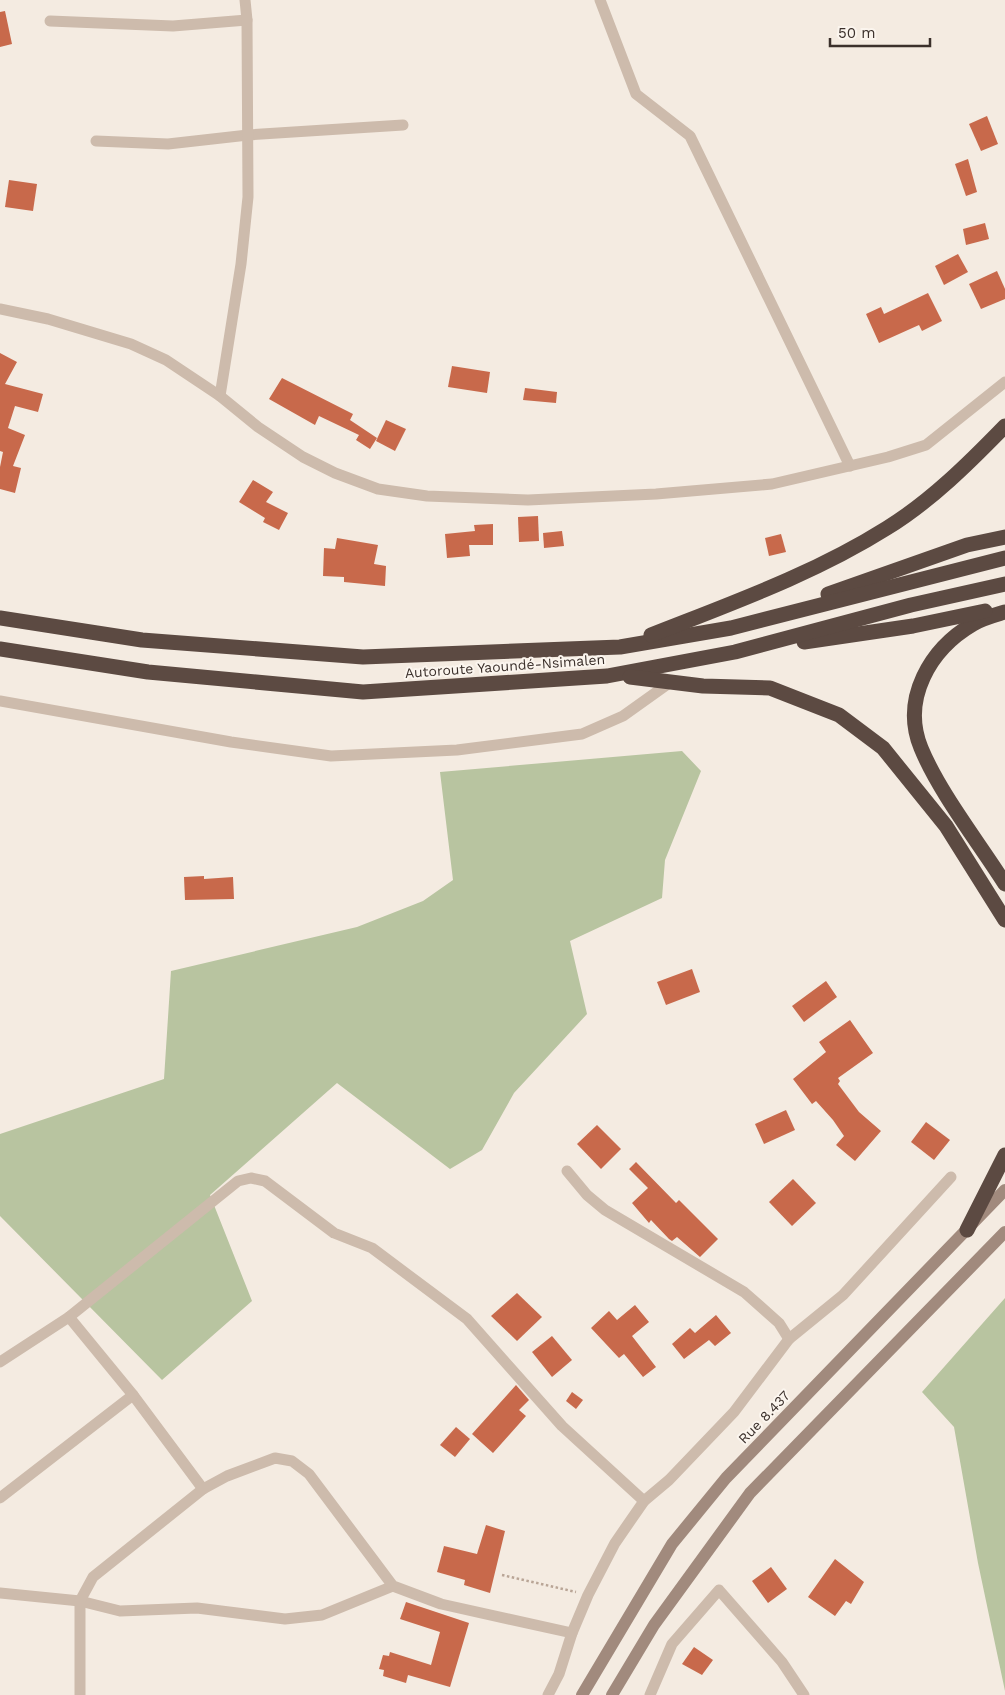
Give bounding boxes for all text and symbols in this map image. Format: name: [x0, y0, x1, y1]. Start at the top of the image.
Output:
scale bar: [830, 15, 930, 47]
text: 50 m: [838, 24, 875, 42]
street label: Autoroute Yaoundé-Nsimalen: [404, 651, 606, 681]
street label: Rue 8.437: [735, 1387, 793, 1447]

